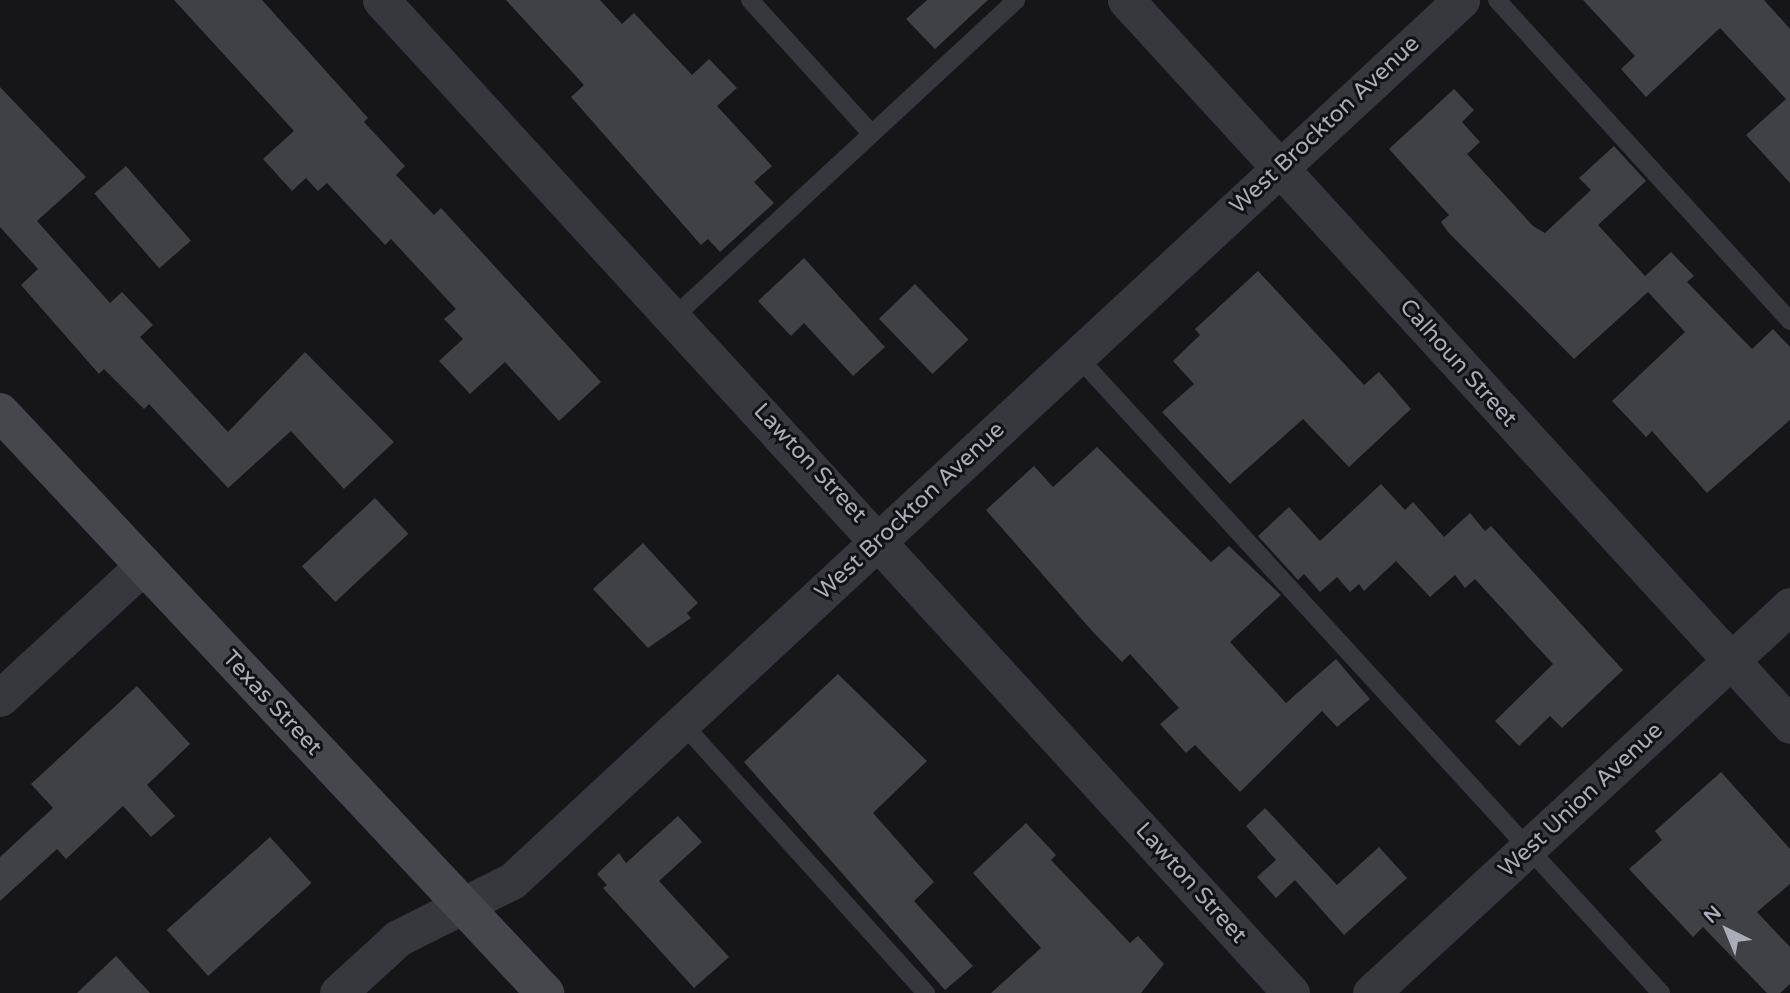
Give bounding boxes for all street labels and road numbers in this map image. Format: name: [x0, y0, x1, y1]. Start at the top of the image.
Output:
street label: West Brockton Avenue: [1225, 30, 1425, 220]
street label: Calhoun Street: [1393, 293, 1523, 433]
street label: Lawton Street: [748, 398, 872, 528]
street label: West Brockton Avenue: [810, 416, 1010, 606]
street label: Texas Street: [216, 645, 328, 761]
street label: West Union Avenue: [1493, 717, 1669, 883]
street label: Lawton Street: [1130, 817, 1252, 949]

